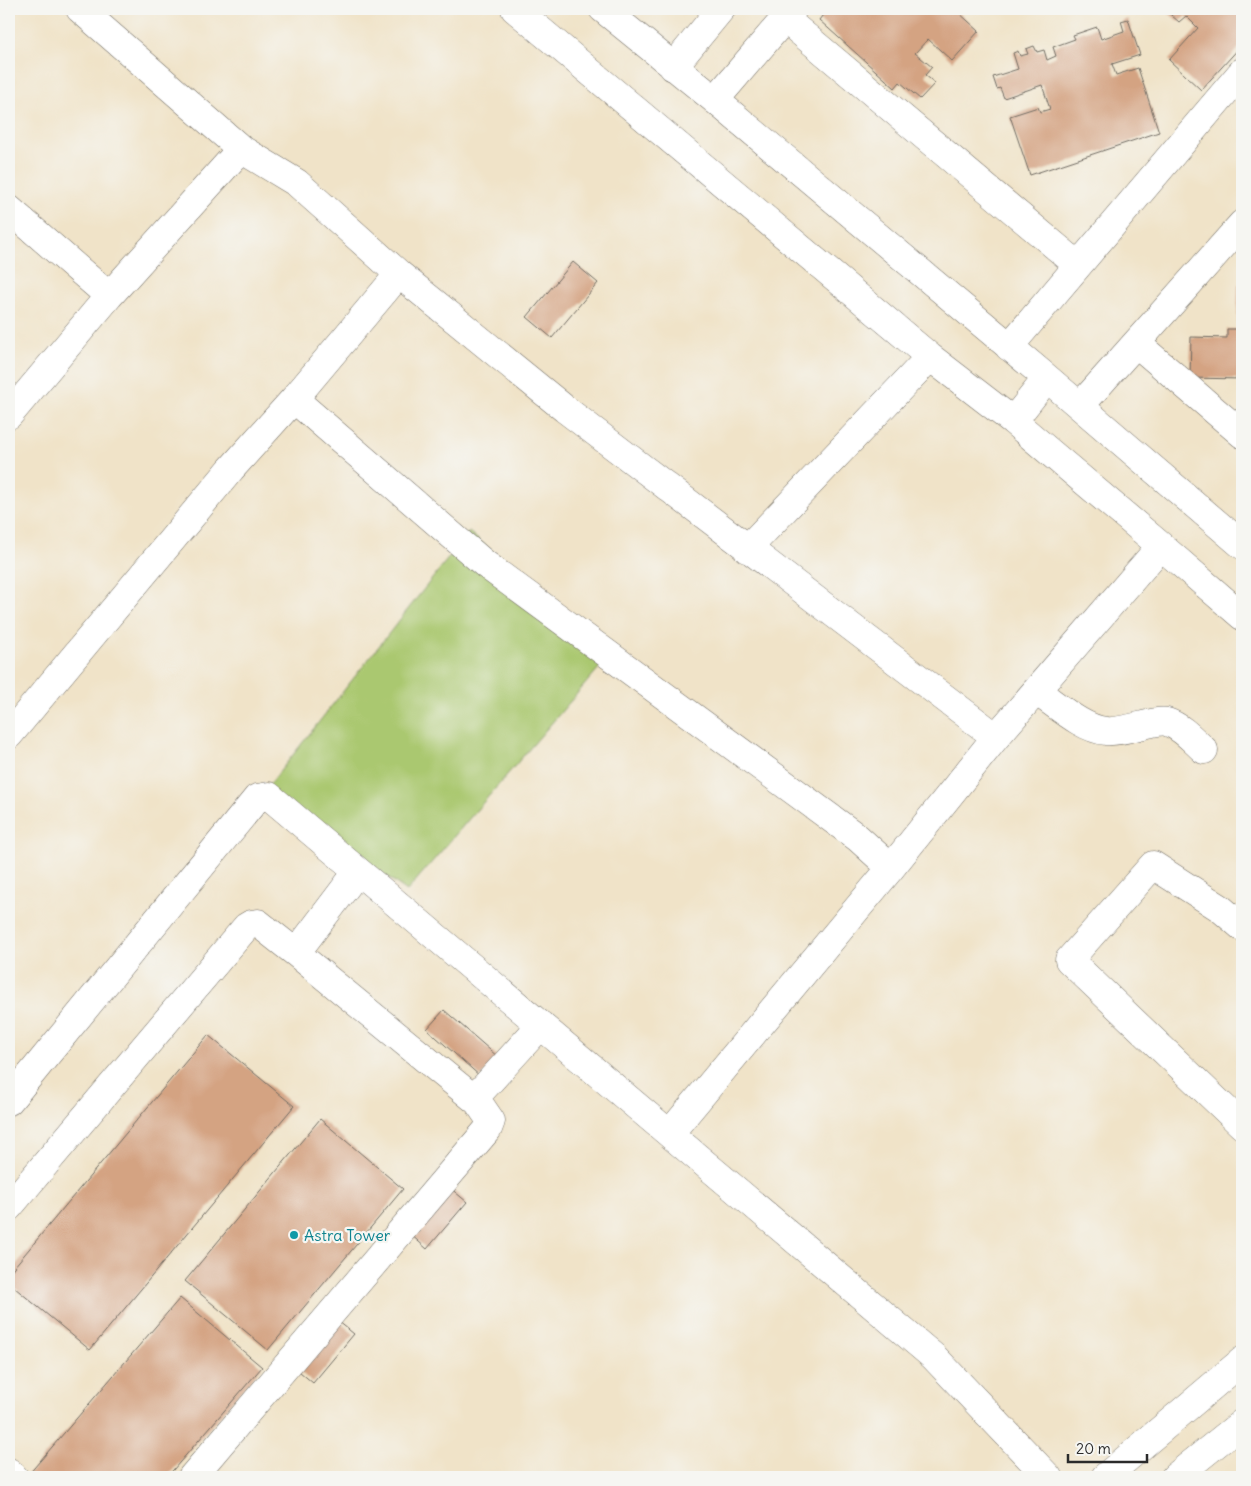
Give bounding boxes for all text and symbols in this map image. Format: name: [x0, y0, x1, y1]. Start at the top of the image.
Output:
place label: Astra Tower: [304, 1225, 391, 1245]
marker: Astra Tower: [288, 1229, 300, 1241]
scale bar: [1068, 1431, 1147, 1463]
text: 20 m: [1076, 1439, 1111, 1458]

